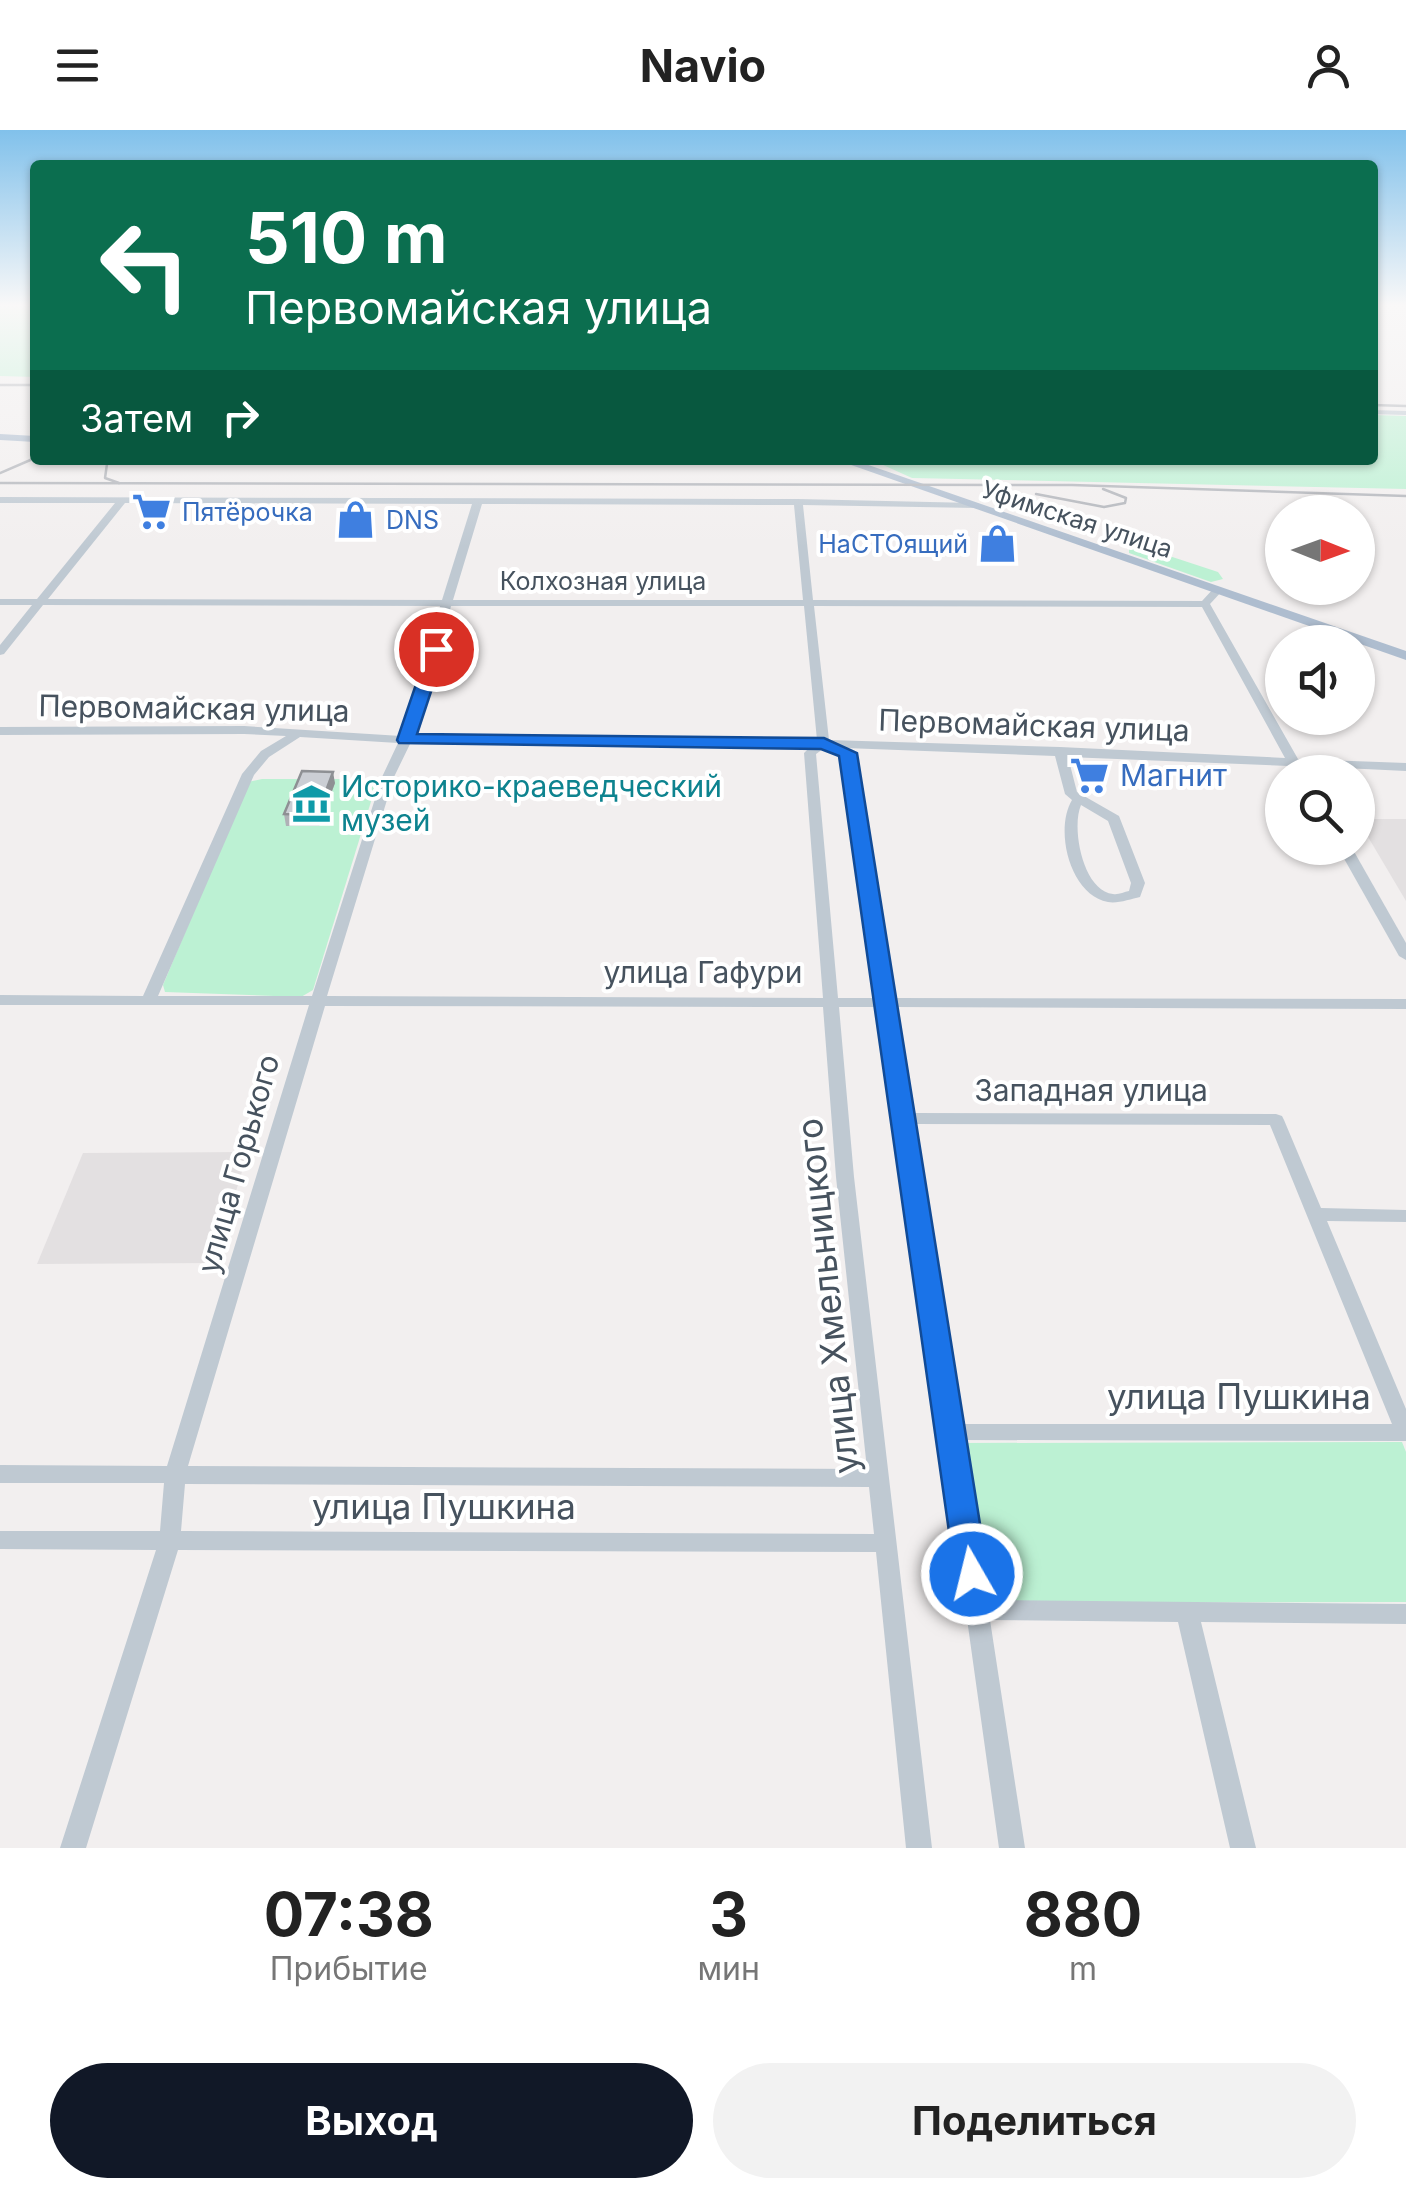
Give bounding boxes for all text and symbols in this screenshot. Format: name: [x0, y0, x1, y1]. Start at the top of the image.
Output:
icon: menu: [50, 38, 105, 93]
text: Navio: [640, 38, 766, 93]
icon: person: [1301, 38, 1356, 93]
text: 510 m: [245, 195, 448, 280]
icon: left: [80, 200, 210, 330]
text: Первомайская улица: [245, 280, 712, 335]
icon: right: [213, 390, 268, 445]
text: Затем: [80, 395, 193, 441]
street label: Уфимская улица: [978, 474, 1176, 564]
supermarket icon: Пятёрочка: [131, 491, 173, 533]
north arrow: [1265, 495, 1375, 605]
map controls: [1265, 495, 1375, 865]
place label: Пятёрочка: [182, 497, 313, 527]
shop icon: DNS: [335, 499, 377, 541]
place label: DNS: [386, 505, 439, 535]
shop icon: НаСТОящий: [977, 523, 1019, 565]
place label: НаСТОящий: [818, 529, 968, 559]
street label: Колхозная улица: [500, 566, 706, 596]
pin: [394, 607, 479, 692]
icon: arrive: [409, 622, 464, 677]
button: sound: [1265, 625, 1375, 735]
street label: Первомайская улица: [38, 687, 350, 729]
street label: Первомайская улица: [878, 702, 1190, 748]
supermarket icon: Магнит: [1069, 755, 1111, 797]
button: search: [1265, 755, 1375, 865]
place label: Магнит: [1120, 757, 1227, 793]
place label: Историко-краеведческий музей: [341, 768, 722, 838]
museum icon: Историко-краеведческий музей: [290, 783, 332, 825]
street label: улица Гафури: [604, 954, 802, 990]
street label: улица Горького: [190, 1050, 286, 1277]
street label: Западная улица: [974, 1072, 1208, 1108]
street label: улица Хмельницкого: [787, 1116, 867, 1476]
street label: улица Пушкина: [1107, 1375, 1371, 1417]
street label: улица Пушкина: [312, 1485, 576, 1527]
position arrow: [920, 1522, 1024, 1626]
text: 07:38: [264, 1878, 434, 1950]
text: 3: [709, 1878, 748, 1950]
text: 880: [1024, 1878, 1142, 1950]
text: Прибытие: [270, 1949, 428, 1988]
text: мин: [697, 1949, 760, 1988]
text: m: [1069, 1949, 1097, 1988]
button: Выход: [50, 2063, 693, 2178]
button: Поделиться: [713, 2063, 1356, 2178]

